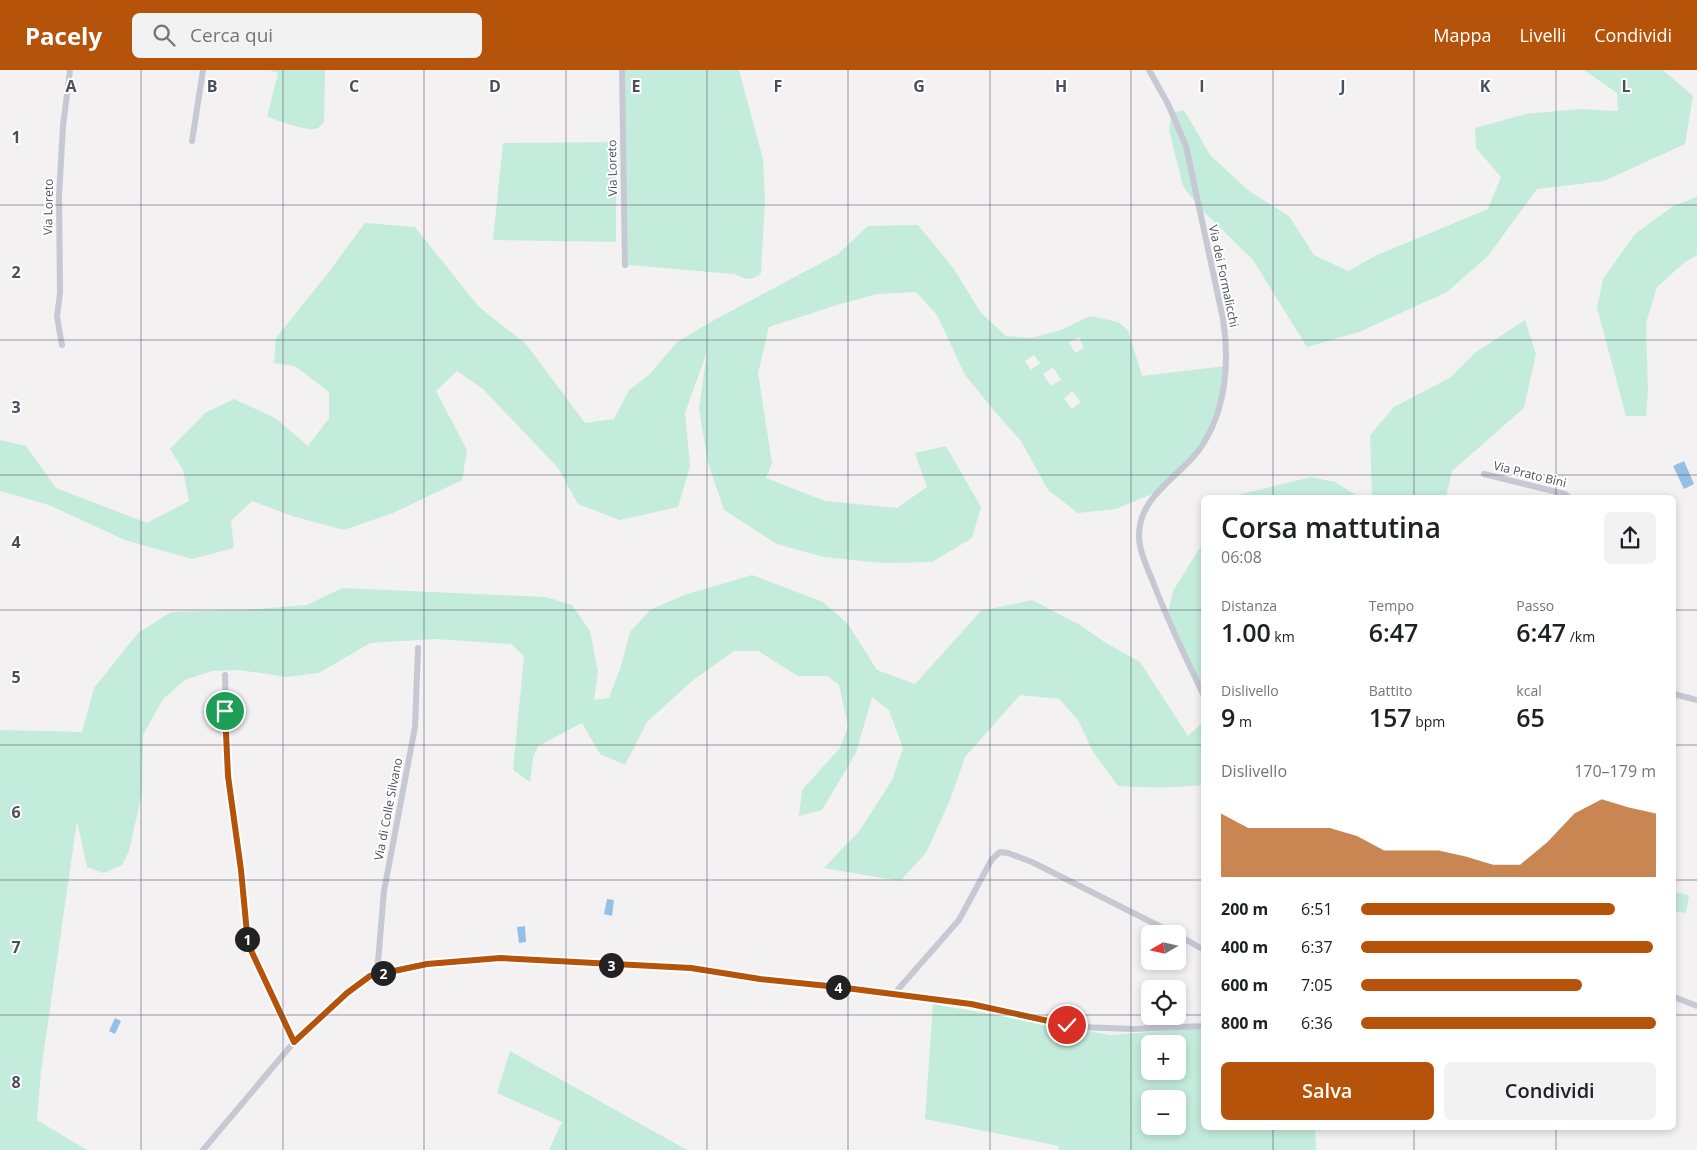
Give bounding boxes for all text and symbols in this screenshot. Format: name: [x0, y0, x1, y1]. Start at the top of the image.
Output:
search box: [132, 13, 482, 58]
text: Pacely: [25, 19, 102, 52]
icon: search: [150, 21, 178, 49]
text: Cerca qui: [190, 22, 273, 48]
text: Mappa: [1433, 23, 1491, 47]
text: Livelli: [1519, 23, 1566, 47]
text: Condividi: [1594, 23, 1672, 47]
text: A: [65, 75, 77, 97]
text: B: [207, 75, 217, 97]
text: C: [349, 75, 359, 97]
text: D: [489, 75, 501, 97]
text: E: [632, 75, 641, 97]
text: F: [774, 75, 782, 97]
text: G: [913, 75, 925, 97]
text: H: [1055, 75, 1067, 97]
text: I: [1199, 75, 1205, 97]
text: J: [1338, 75, 1346, 97]
text: K: [1480, 75, 1491, 97]
text: L: [1621, 75, 1631, 97]
text: 1: [11, 126, 21, 148]
street label: Via Loreto: [603, 140, 621, 196]
street label: Via Loreto: [39, 179, 57, 235]
street label: Via dei Formalicchi: [1205, 223, 1243, 329]
text: 2: [11, 261, 21, 283]
text: 3: [11, 396, 21, 418]
street label: Via Prato Bini: [1492, 457, 1568, 491]
text: Corsa mattutina: [1221, 508, 1441, 546]
button: share: [1604, 512, 1656, 564]
text: 4: [11, 531, 21, 553]
text: 06:08: [1221, 546, 1262, 568]
text: Distanza: [1221, 596, 1277, 615]
text: Tempo: [1369, 596, 1414, 615]
text: Passo: [1516, 596, 1554, 615]
text: 1.00: [1221, 615, 1271, 649]
text: 6:47: [1369, 615, 1418, 649]
text: 6:47: [1516, 615, 1566, 649]
text: km: [1271, 627, 1295, 646]
text: /km: [1566, 627, 1595, 646]
text: 5: [11, 666, 21, 688]
text: Dislivello: [1221, 681, 1279, 700]
text: Battito: [1369, 681, 1412, 700]
text: kcal: [1516, 681, 1542, 700]
pin: [204, 690, 246, 732]
icon: arrive: [211, 697, 239, 725]
text: 9: [1221, 700, 1235, 734]
text: 157: [1369, 700, 1412, 734]
text: 65: [1516, 700, 1545, 734]
text: m: [1235, 712, 1252, 731]
text: bpm: [1412, 712, 1445, 731]
street label: Via di Colle Silvano: [370, 756, 406, 862]
text: Dislivello: [1221, 760, 1287, 782]
text: 170–179 m: [1574, 760, 1656, 782]
text: 6: [11, 801, 21, 823]
text: 200 m: [1221, 898, 1268, 920]
text: 6:51: [1301, 898, 1333, 920]
north arrow: [1141, 925, 1186, 970]
map controls: [1141, 925, 1186, 1135]
pin: 1: [234, 926, 260, 952]
text: 1: [243, 930, 252, 949]
text: 7: [11, 936, 21, 958]
text: 400 m: [1221, 936, 1268, 958]
text: 6:37: [1301, 936, 1333, 958]
pin: 3: [598, 952, 624, 978]
text: 3: [607, 956, 616, 975]
pin: 2: [370, 960, 396, 986]
text: 2: [379, 964, 388, 983]
pin: 4: [826, 974, 850, 1000]
text: 600 m: [1221, 974, 1268, 996]
text: 7:05: [1301, 974, 1333, 996]
text: 4: [834, 978, 843, 997]
button: locate: [1141, 980, 1186, 1025]
pin: [1046, 1004, 1088, 1046]
icon: check: [1053, 1011, 1081, 1039]
text: 800 m: [1221, 1012, 1268, 1034]
text: 6:36: [1301, 1012, 1333, 1034]
button: +: [1141, 1035, 1186, 1080]
button: Salva: [1221, 1062, 1434, 1120]
button: Condividi: [1444, 1062, 1656, 1120]
text: 8: [11, 1071, 21, 1093]
button: −: [1141, 1090, 1186, 1135]

